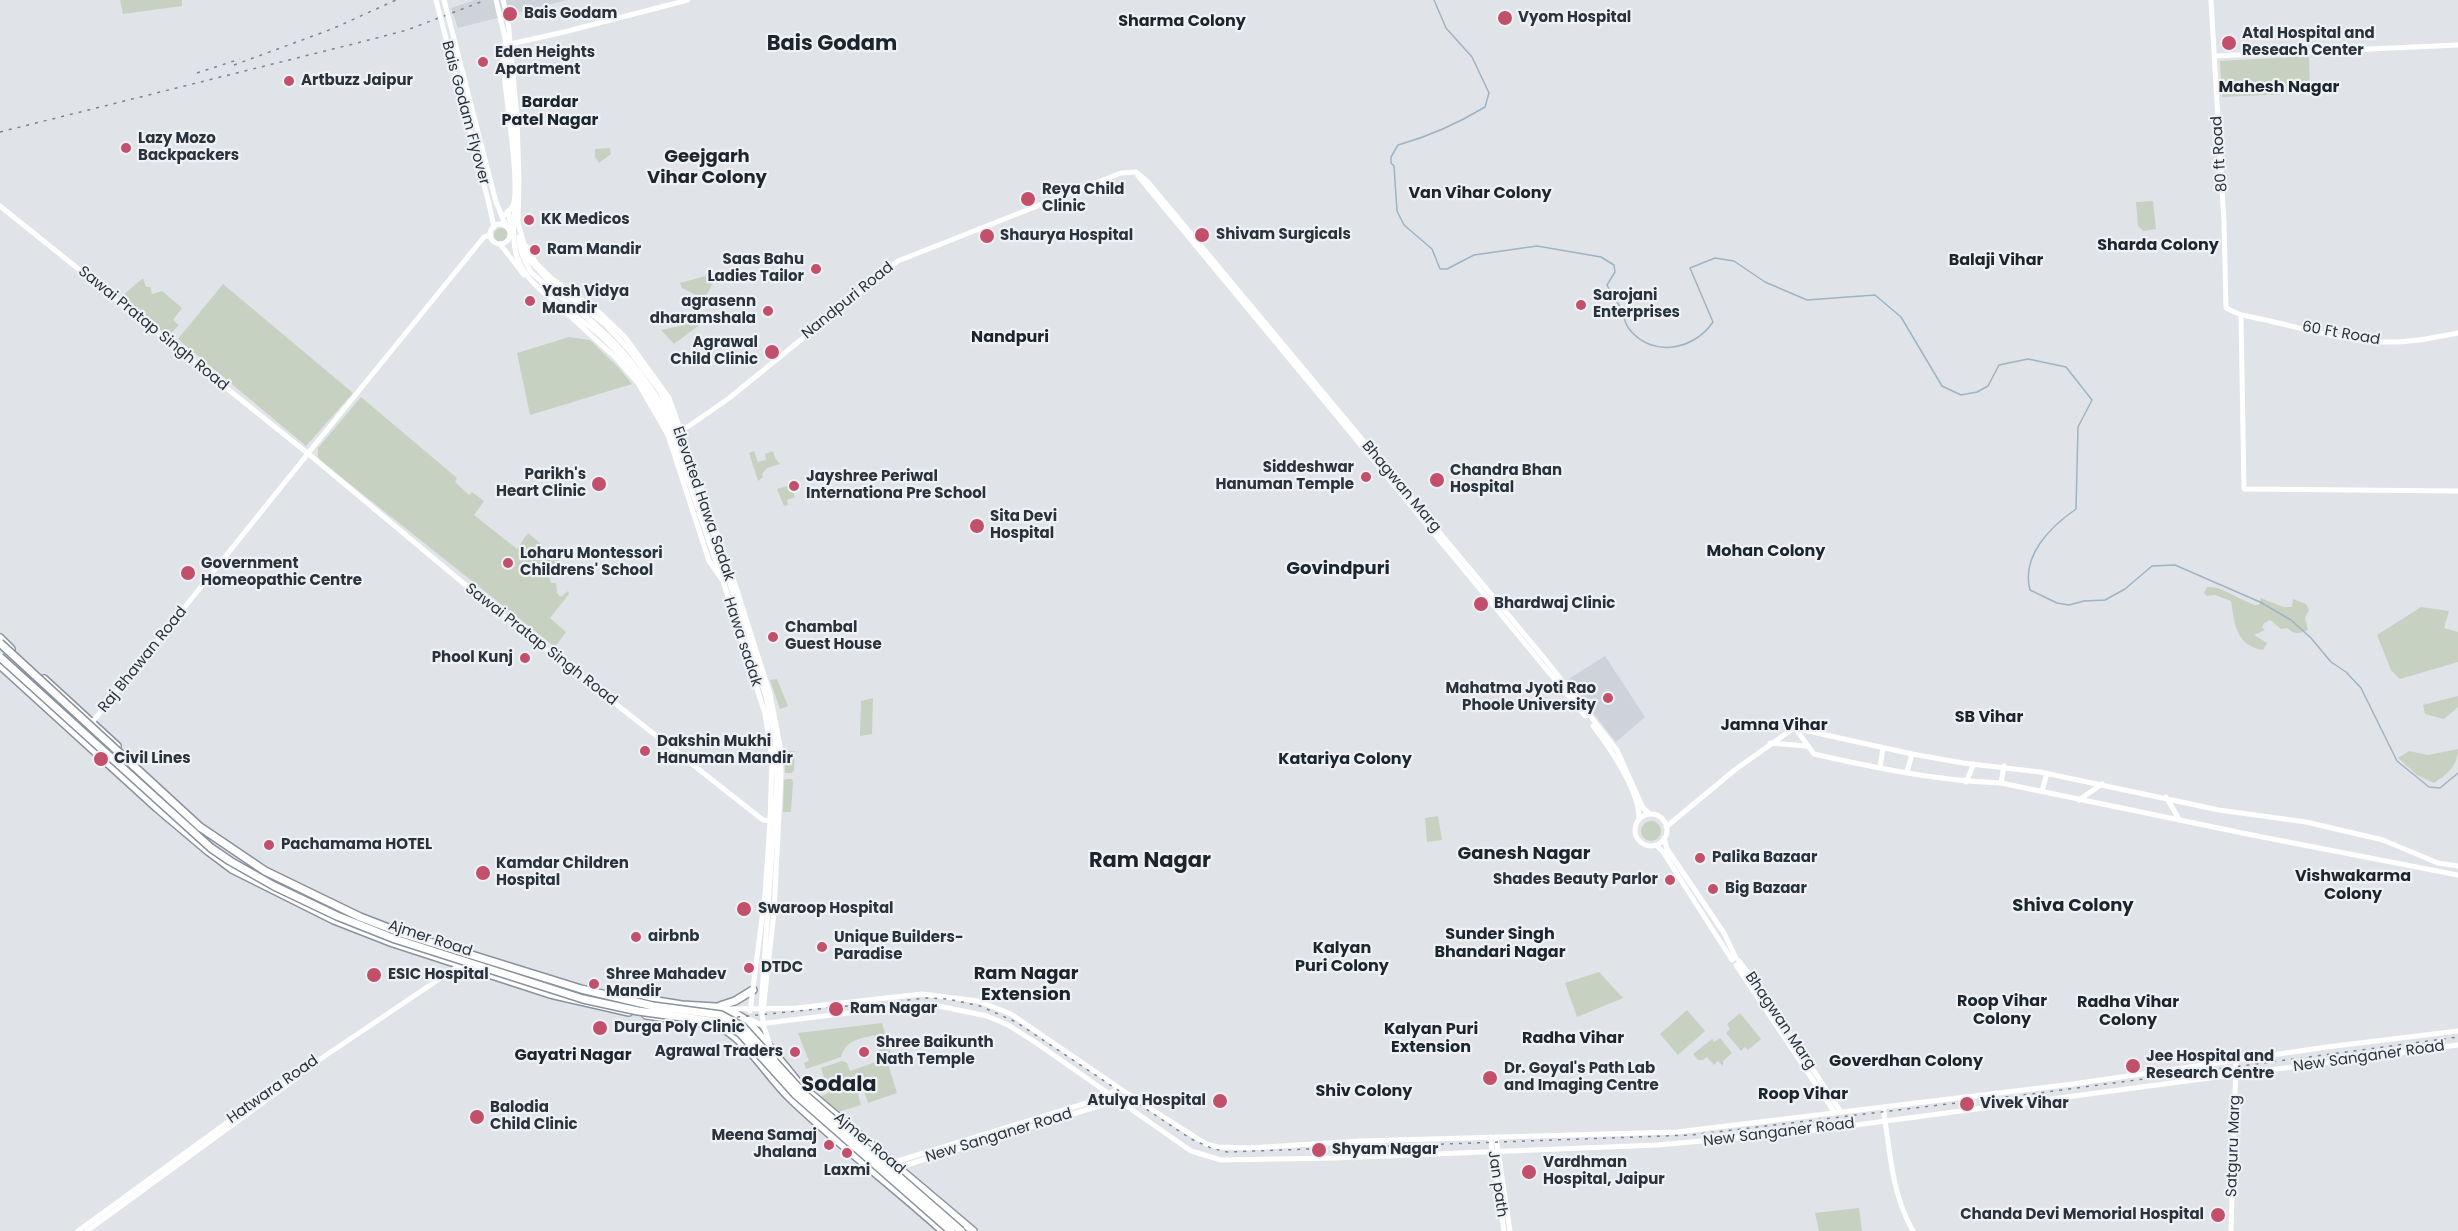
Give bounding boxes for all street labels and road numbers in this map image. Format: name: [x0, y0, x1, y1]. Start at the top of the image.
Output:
street label: Bais Godam Flyover: [437, 39, 493, 187]
street label: 80 ft Road: [2208, 115, 2232, 193]
street label: Nandpuri Road: [799, 259, 897, 343]
street label: Sawai Pratap Singh Road: [74, 263, 232, 395]
street label: 60 Ft Road: [2301, 318, 2381, 350]
street label: Elevated Hawa Sadak: [668, 424, 738, 584]
street label: Bhagwan Marg: [1357, 438, 1445, 536]
street label: Sawai Pratap Singh Road: [461, 580, 621, 710]
street label: Hawa sadak: [719, 595, 765, 689]
street label: Raj Bhawan Road: [95, 603, 191, 717]
street label: Ajmer Road: [386, 917, 474, 961]
street label: Bhagwan Marg: [1741, 969, 1819, 1073]
street label: New Sanganer Road: [2292, 1037, 2446, 1077]
street label: Hatwara Road: [224, 1052, 322, 1128]
street label: Satguru Marg: [2223, 1095, 2245, 1197]
street label: New Sanganer Road: [923, 1105, 1075, 1167]
street label: Ajmer Road: [830, 1109, 908, 1179]
street label: New Sanganer Road: [1702, 1115, 1856, 1151]
street label: Jan path: [1483, 1150, 1511, 1218]

